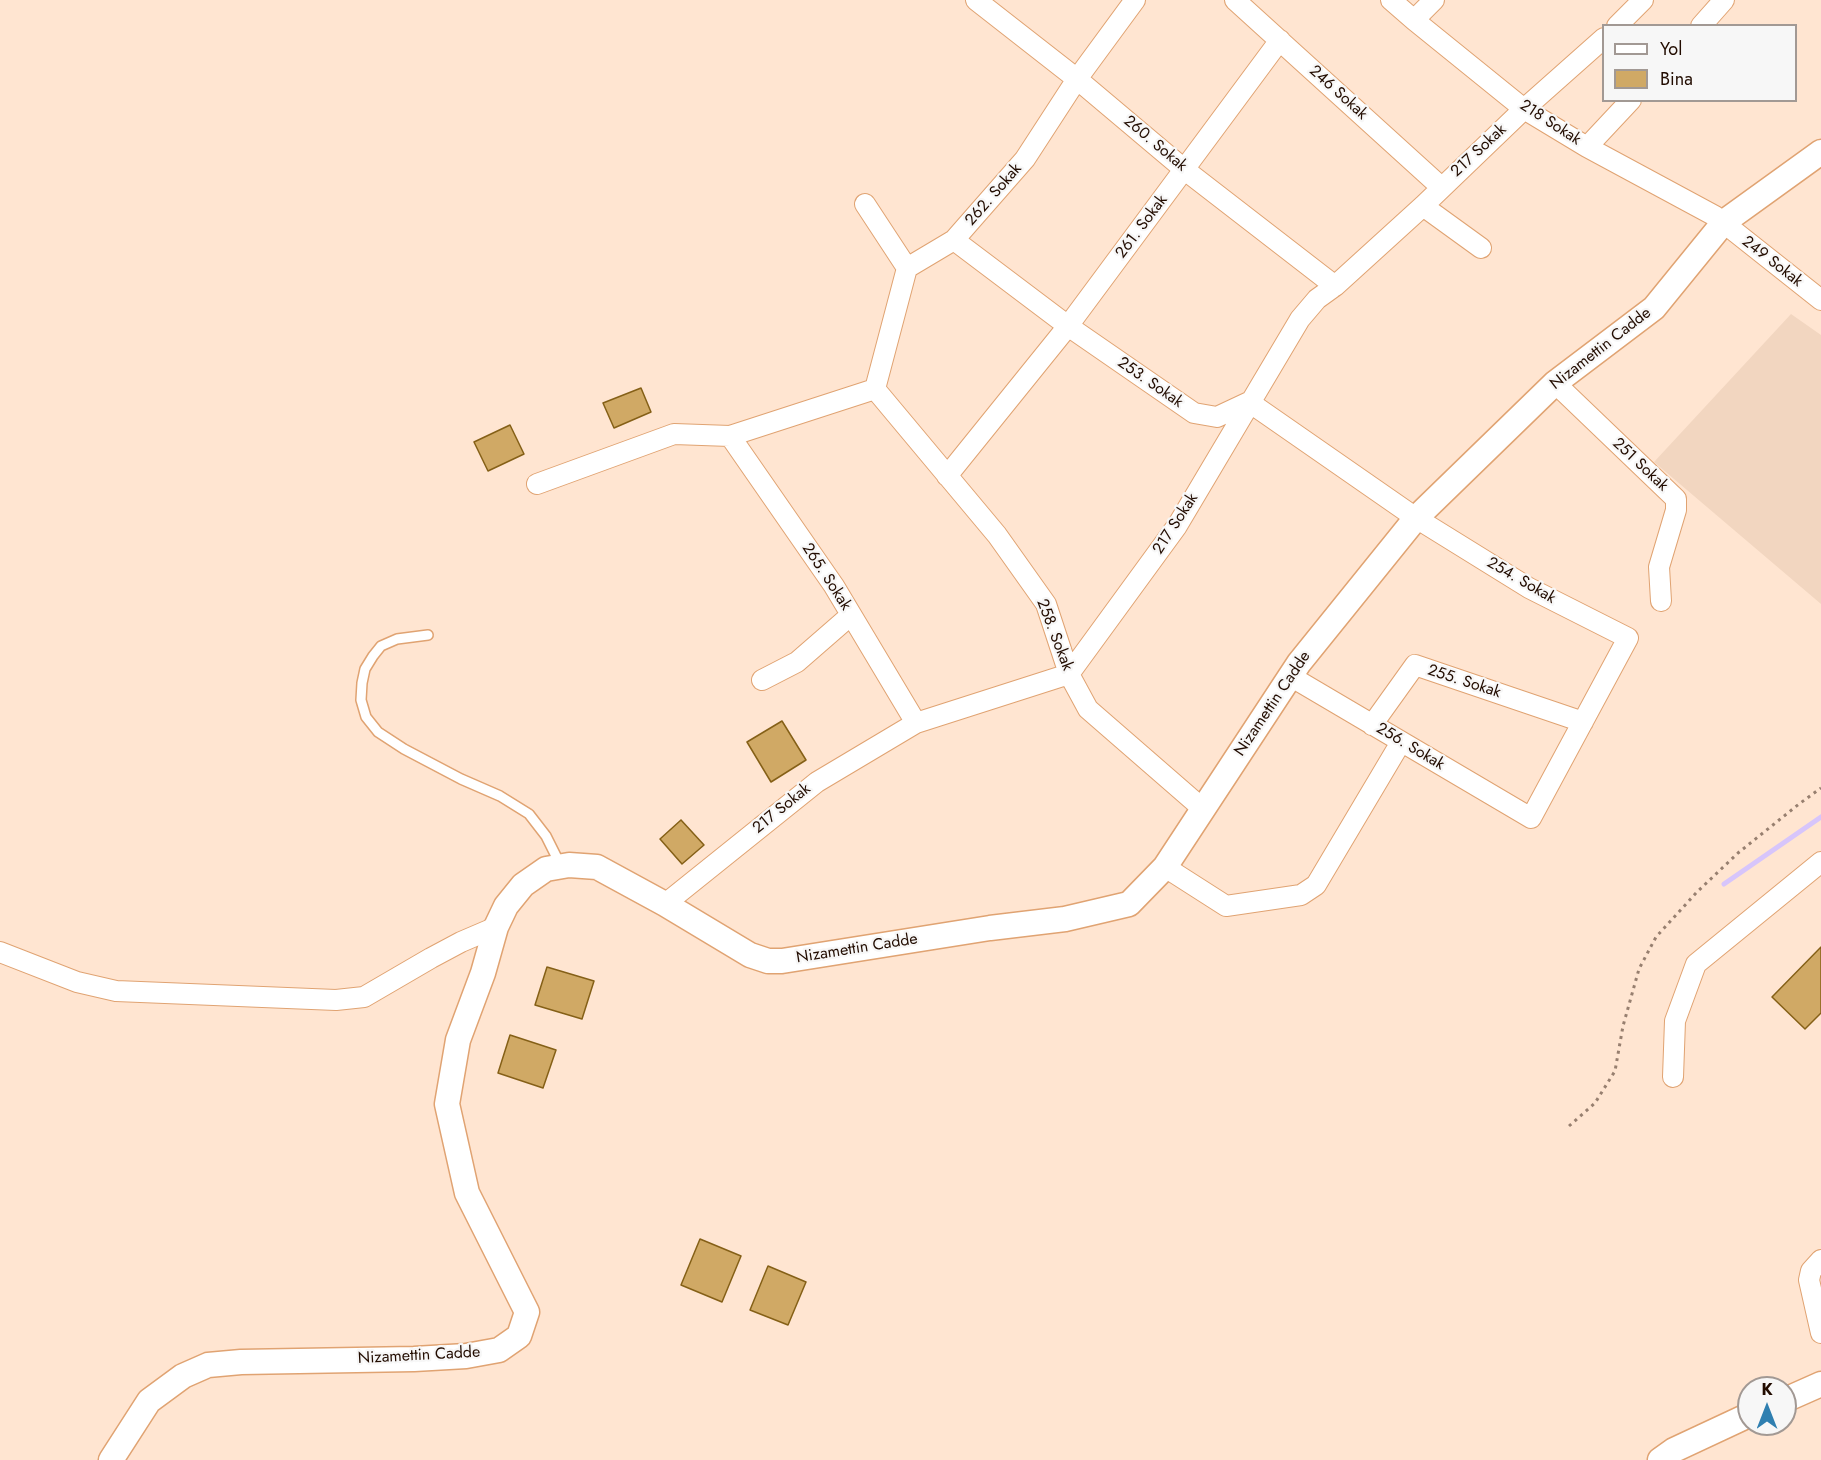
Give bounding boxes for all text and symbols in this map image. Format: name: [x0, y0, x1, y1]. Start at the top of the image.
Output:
legend: [1602, 24, 1797, 102]
text: Yol: [1660, 36, 1682, 62]
street label: 246 Sokak: [1305, 62, 1371, 124]
text: Bina: [1660, 66, 1693, 92]
street label: 218 Sokak: [1516, 96, 1584, 150]
street label: 260. Sokak: [1119, 112, 1191, 176]
street label: 217 Sokak: [1447, 121, 1511, 181]
street label: 262. Sokak: [962, 160, 1026, 230]
street label: 261. Sokak: [1112, 192, 1172, 262]
street label: 249 Sokak: [1738, 232, 1806, 292]
street label: Nizamettin Cadde: [1547, 304, 1655, 394]
street label: 253. Sokak: [1114, 353, 1186, 413]
street label: 251 Sokak: [1608, 434, 1672, 496]
street label: 217 Sokak: [1149, 490, 1203, 558]
street label: 265. Sokak: [797, 540, 855, 614]
street label: 254. Sokak: [1483, 554, 1559, 608]
street label: 258. Sokak: [1032, 596, 1076, 674]
street label: Nizamettin Cadde: [1231, 648, 1315, 760]
street label: 255. Sokak: [1425, 661, 1503, 703]
street label: 256. Sokak: [1372, 719, 1448, 775]
street label: 217 Sokak: [749, 780, 815, 838]
street label: Nizamettin Cadde: [795, 930, 919, 968]
street label: Nizamettin Cadde: [357, 1343, 481, 1369]
north arrow: [1737, 1376, 1797, 1436]
text: K: [1761, 1378, 1773, 1401]

